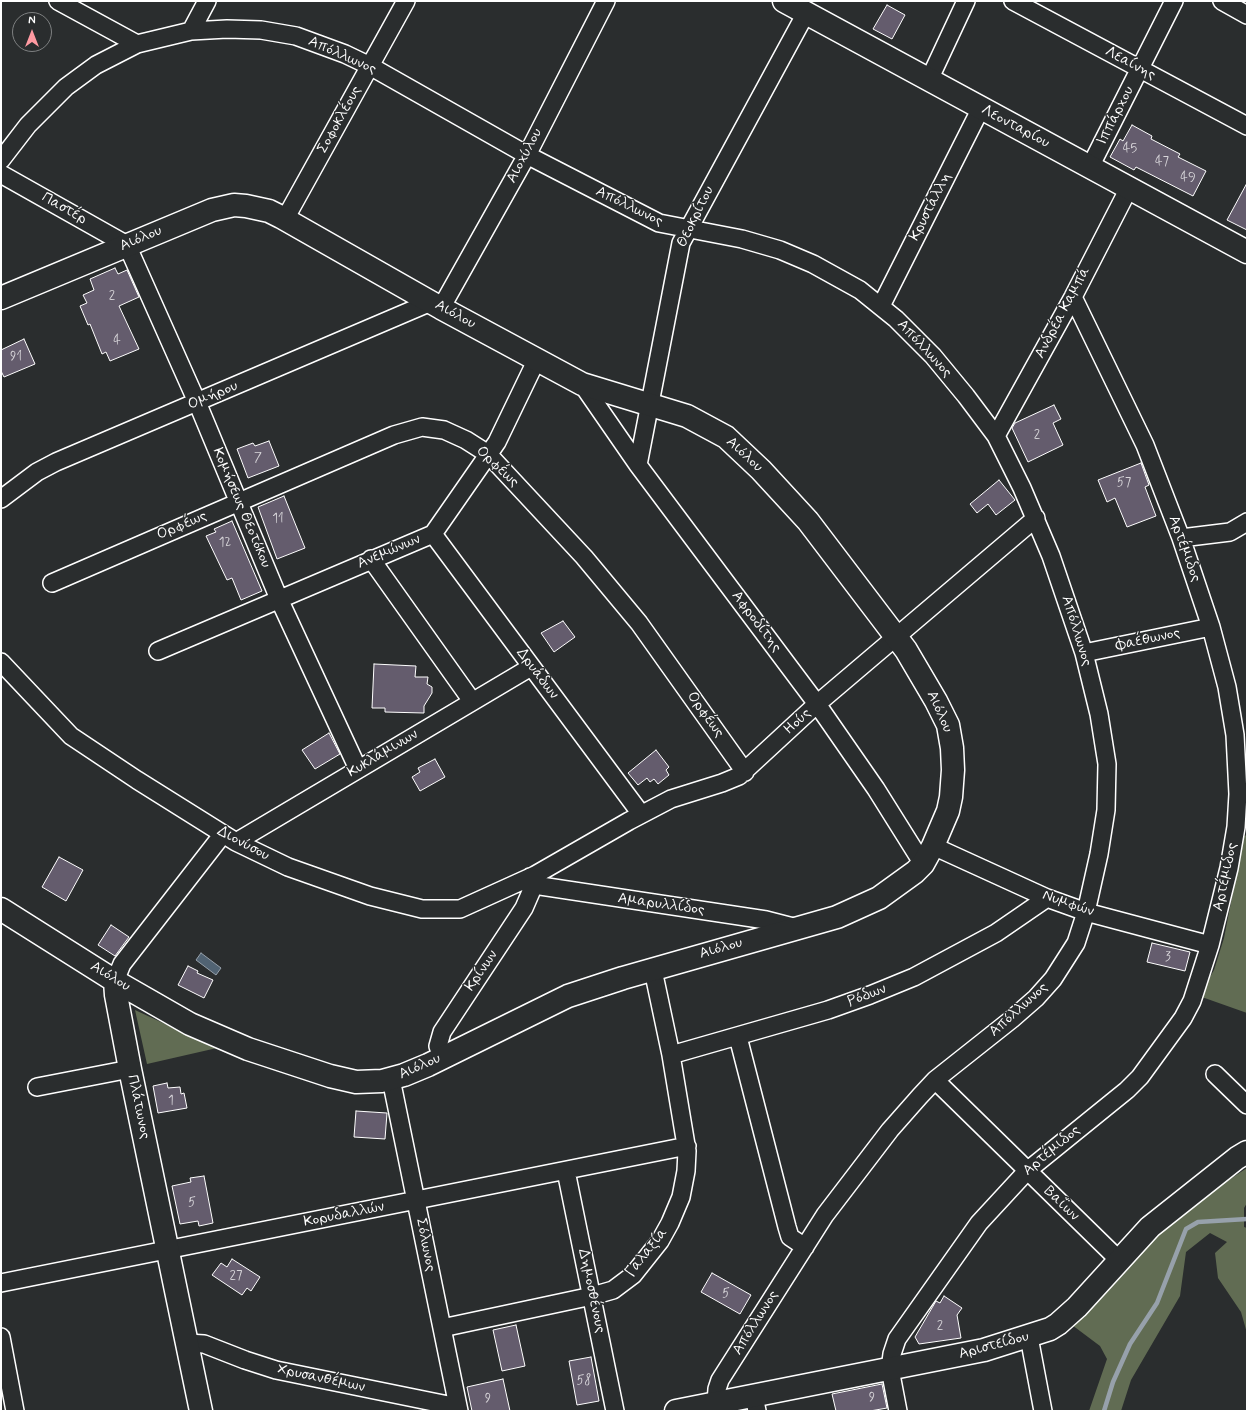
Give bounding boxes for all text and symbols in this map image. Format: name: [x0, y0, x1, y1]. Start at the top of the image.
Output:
north arrow: [12, 12, 52, 52]
text: N: [28, 14, 36, 28]
street label: Απόλλωνος: [305, 33, 379, 79]
street label: Λεαίνης: [1102, 43, 1158, 85]
street label: Σοφοκλέους: [314, 83, 366, 157]
street label: Ιππάρχου: [1094, 84, 1138, 148]
street label: Λεονταρίου: [978, 101, 1052, 153]
street label: Αιοχύλου: [503, 126, 547, 186]
house number: 45: [1123, 141, 1137, 157]
house number: 47: [1155, 154, 1169, 170]
street label: Κρυστάλλη: [906, 170, 956, 244]
house number: 49: [1180, 170, 1196, 186]
street label: Απόλλωνος: [592, 183, 666, 231]
street label: Θεοκρίτου: [673, 183, 719, 251]
street label: Παστέρ: [38, 189, 90, 229]
street label: Αιόλου: [117, 222, 165, 256]
street label: Ανδρέα Καμπά: [1031, 264, 1095, 362]
house number: 2: [109, 288, 115, 304]
street label: Αιόλου: [432, 297, 478, 333]
street label: Απόλλωνος: [893, 316, 955, 382]
house number: 4: [113, 333, 121, 349]
house number: 91: [10, 349, 22, 365]
street label: Ομήρου: [185, 377, 241, 415]
house number: 2: [1034, 427, 1040, 443]
street label: Αιόλου: [722, 434, 766, 476]
street label: Ορφέως: [472, 442, 522, 492]
street label: Κομήσεως Θεοτόκου: [208, 445, 274, 571]
house number: 7: [254, 450, 262, 466]
house number: 57: [1117, 475, 1131, 491]
street label: Ορφέως: [154, 507, 210, 545]
house number: 11: [272, 511, 284, 527]
street label: Αρτέμιδος: [1164, 513, 1204, 585]
street label: Ανεμώνων: [355, 531, 423, 573]
house number: 12: [219, 535, 231, 551]
street label: Αφροδίτης: [727, 588, 785, 656]
street label: Απόλλωνος: [1057, 594, 1095, 668]
street label: Φαέθωνος: [1114, 624, 1182, 656]
street label: Δρυάδων: [512, 645, 562, 703]
street label: Ορφέως: [682, 688, 728, 742]
street label: Αιόλου: [922, 688, 956, 736]
street label: Ηούς: [781, 705, 815, 739]
street label: Κυκλάμινων: [344, 726, 422, 782]
street label: Διονύσου: [214, 823, 272, 865]
street label: Αρτέμιδος: [1210, 841, 1242, 913]
street label: Νυμφών: [1040, 887, 1096, 921]
street label: Αμαρυλλίδος: [616, 890, 706, 920]
street label: Αιόλου: [697, 934, 745, 964]
street label: Κρίνων: [462, 947, 502, 995]
house number: 3: [1165, 949, 1171, 965]
street label: Αιόλου: [87, 958, 133, 996]
street label: Απόλλωνος: [986, 979, 1052, 1041]
street label: Ρόδων: [845, 980, 889, 1012]
street label: Αιόλου: [396, 1050, 444, 1084]
street label: Πλάτωνος: [122, 1073, 154, 1141]
house number: 1: [168, 1093, 174, 1109]
street label: Αρτέμιδος: [1020, 1122, 1084, 1180]
street label: Βαΐων: [1039, 1183, 1083, 1225]
house number: 5: [188, 1195, 196, 1211]
street label: Κορυδαλλών: [302, 1198, 386, 1232]
street label: Σόλωνος: [411, 1217, 439, 1273]
street label: Γαλαξία: [622, 1225, 672, 1281]
street label: Δημοσθένους: [573, 1247, 609, 1335]
house number: 27: [230, 1268, 242, 1284]
house number: 5: [722, 1286, 730, 1302]
street label: Απόλλωνος: [729, 1287, 783, 1359]
house number: 2: [937, 1318, 943, 1334]
street label: Αριστείδου: [957, 1328, 1031, 1364]
street label: Χρυσανθέμων: [276, 1361, 366, 1397]
house number: 58: [577, 1373, 591, 1389]
house number: 9: [869, 1390, 875, 1406]
house number: 9: [485, 1391, 491, 1407]

